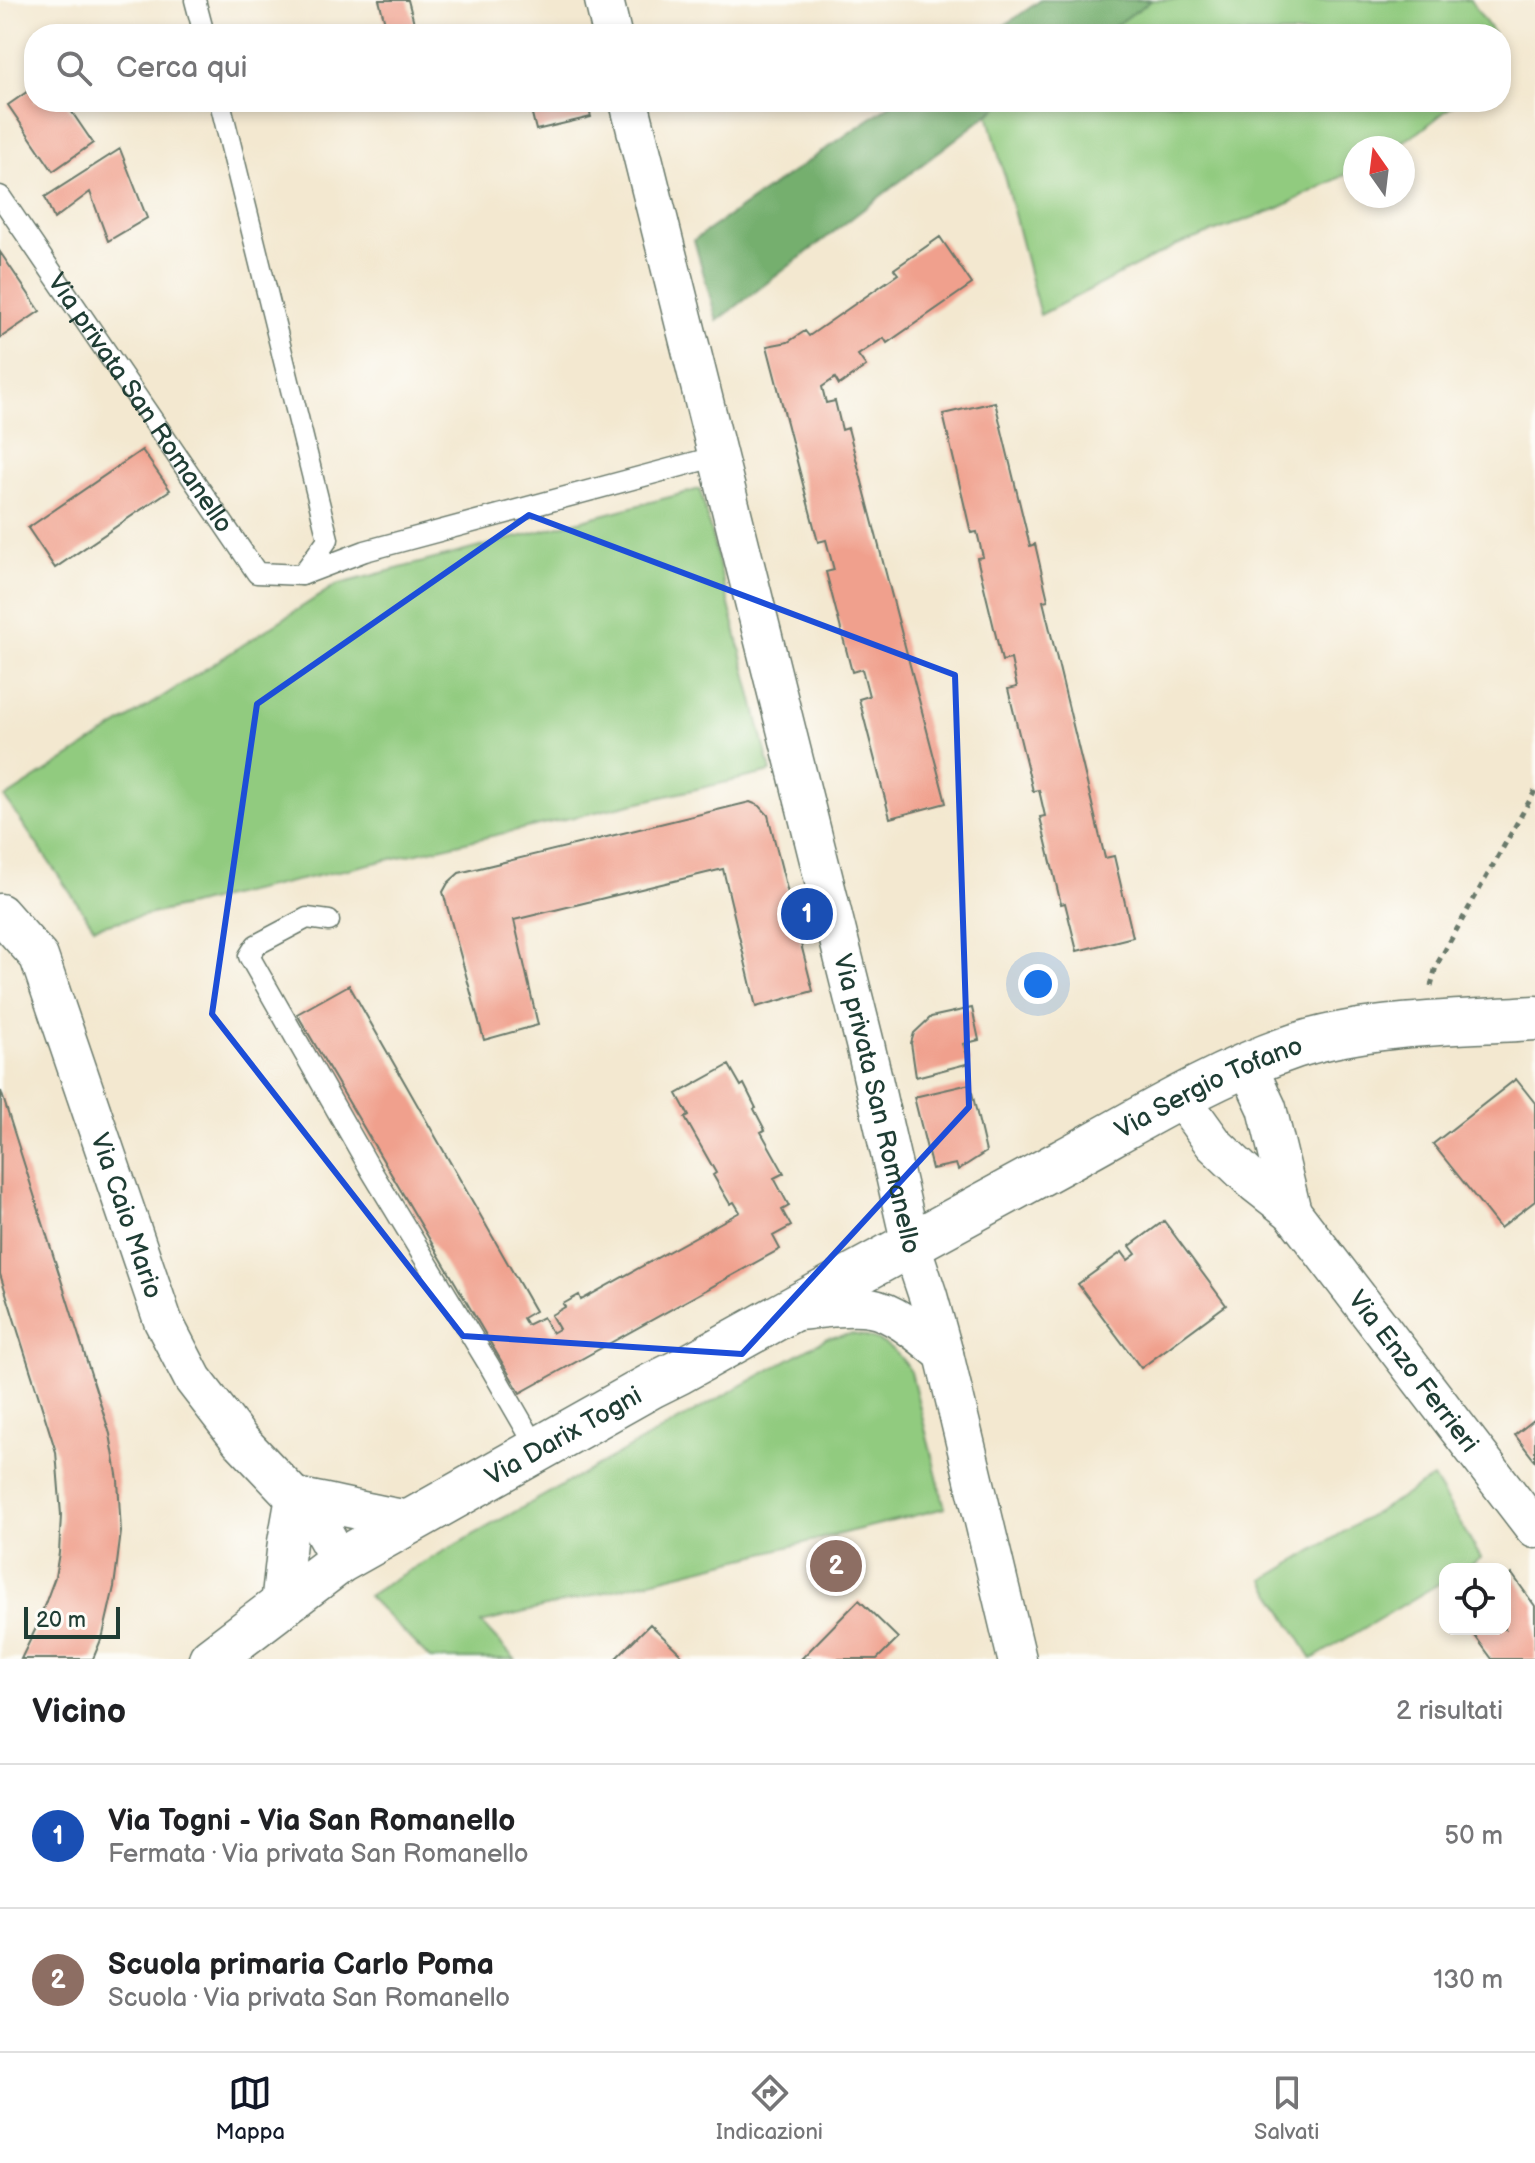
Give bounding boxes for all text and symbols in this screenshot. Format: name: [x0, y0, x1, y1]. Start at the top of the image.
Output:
search box: [24, 24, 1511, 112]
icon: search: [52, 46, 96, 90]
text: Cerca qui: [116, 50, 248, 86]
north arrow: [1343, 136, 1415, 208]
street label: Via privata San Romanello: [40, 268, 239, 539]
pin: 1: [781, 884, 833, 944]
street label: Via privata San Romanello: [826, 951, 927, 1258]
your location: [1018, 964, 1058, 1004]
street label: Via Sergio Tofano: [1110, 1031, 1307, 1146]
street label: Via Caio Mario: [83, 1129, 168, 1303]
street label: Via Enzo Ferrieri: [1341, 1285, 1485, 1459]
street label: Via Darix Togni: [480, 1380, 648, 1493]
pin: 2: [810, 1536, 862, 1596]
map controls: [1439, 1563, 1511, 1635]
button: locate: [1439, 1563, 1511, 1635]
scale bar: [24, 1603, 120, 1639]
text: 20 m: [36, 1607, 86, 1634]
text: Vicino: [32, 1691, 126, 1732]
text: 2 risultati: [1396, 1696, 1503, 1727]
text: Via Togni - Via San Romanello: [108, 1803, 515, 1839]
text: 1: [53, 1821, 63, 1852]
text: 50 m: [1444, 1821, 1503, 1852]
text: Fermata · Via privata San Romanello: [108, 1839, 529, 1870]
text: Scuola primaria Carlo Poma: [108, 1947, 494, 1983]
text: 2: [50, 1965, 66, 1996]
text: 130 m: [1433, 1965, 1503, 1996]
text: Scuola · Via privata San Romanello: [108, 1983, 510, 2014]
tab: Mappa: [216, 2071, 285, 2146]
tab: Indicazioni: [716, 2071, 823, 2146]
tab: Salvati: [1254, 2071, 1319, 2146]

